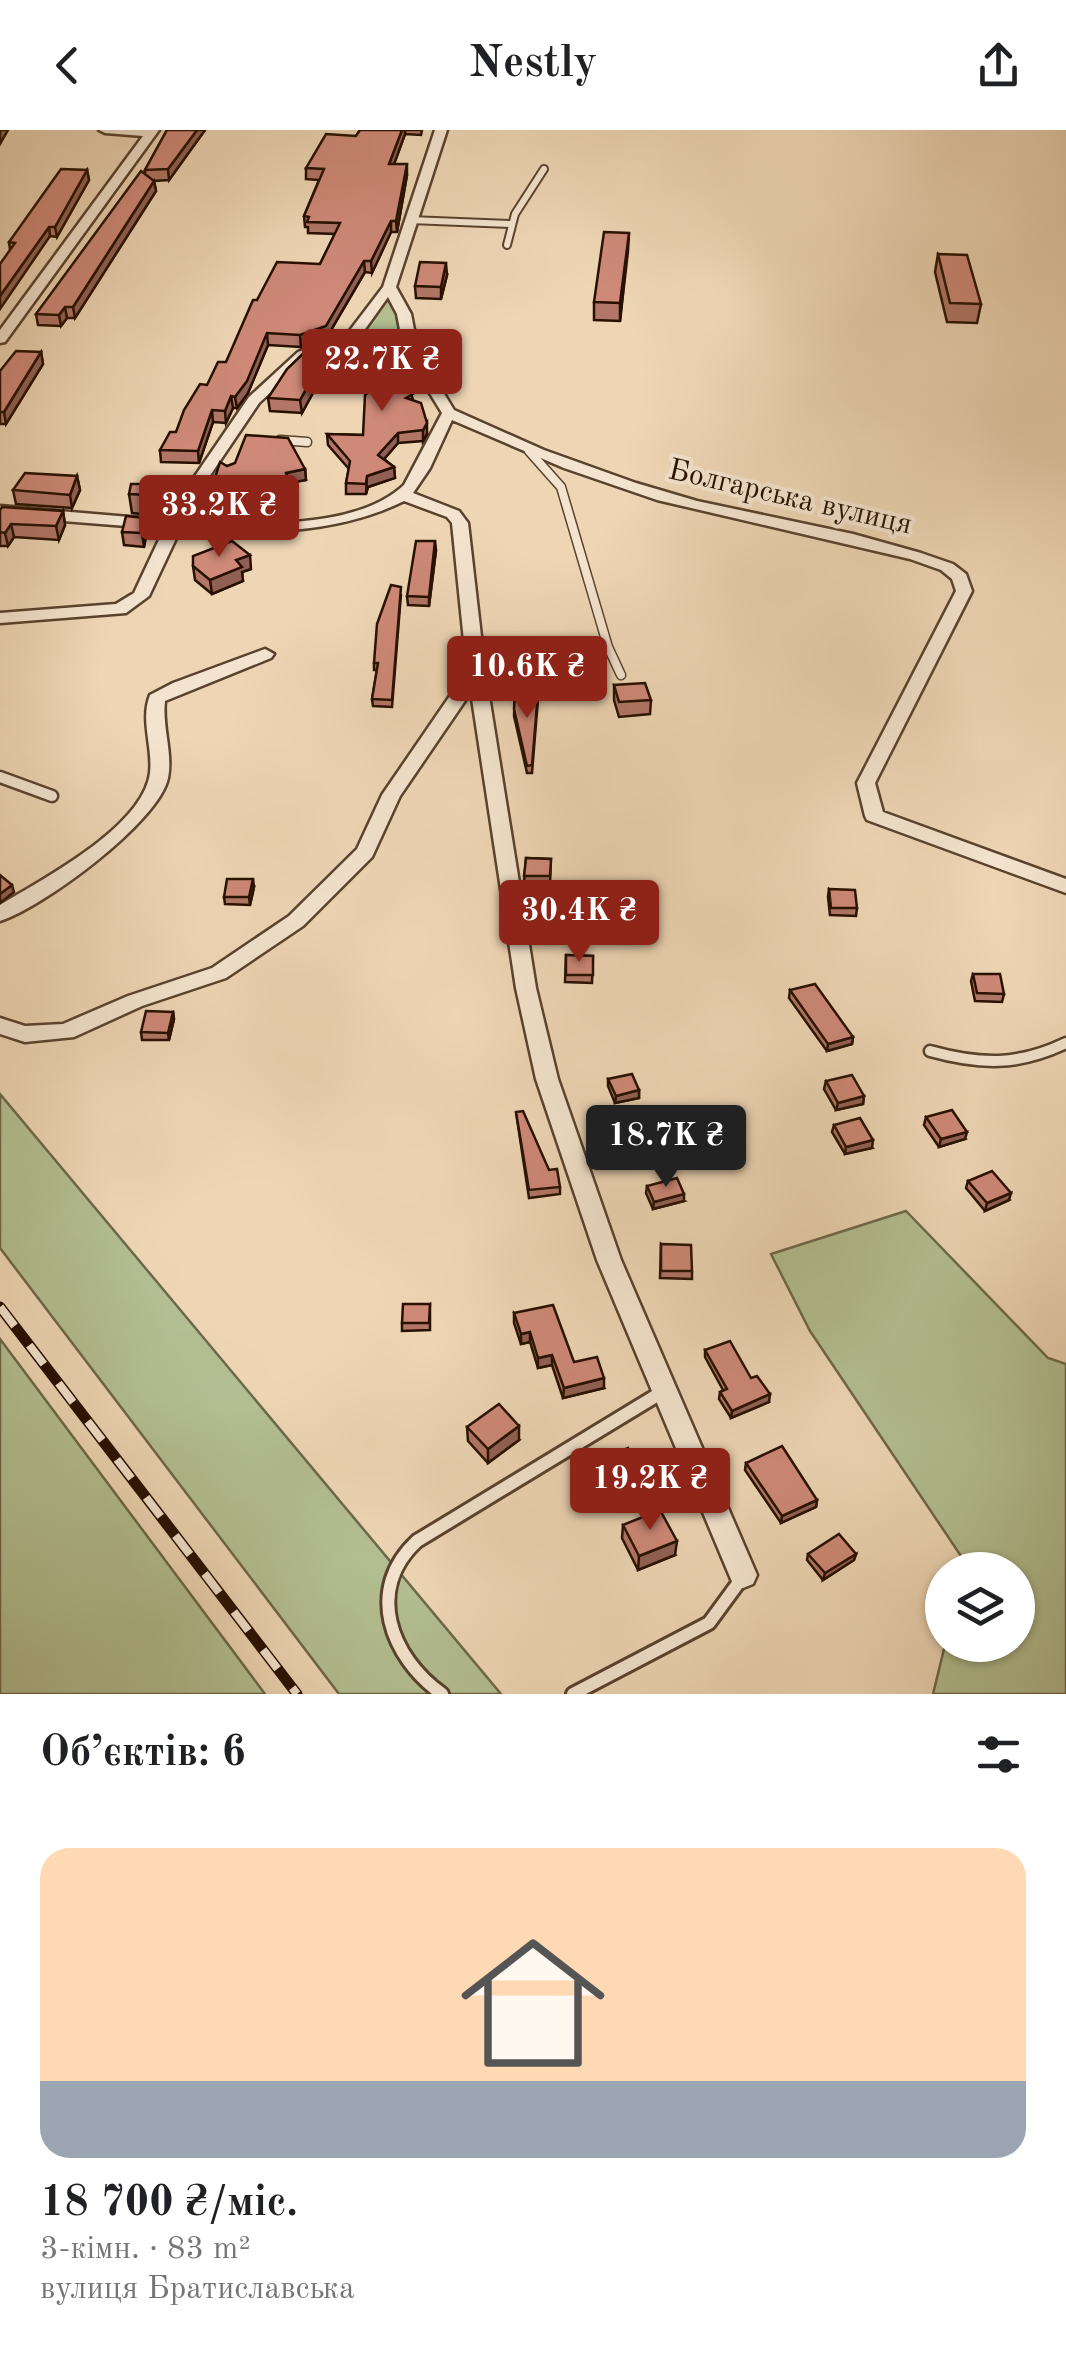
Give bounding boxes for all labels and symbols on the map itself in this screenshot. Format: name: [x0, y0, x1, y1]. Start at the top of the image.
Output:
pin: 22.7K ₴: [290, 329, 474, 414]
street label: Болгарська вулиця: [665, 455, 915, 541]
pin: 33.2K ₴: [127, 475, 311, 560]
pin: 10.6K ₴: [435, 636, 619, 721]
pin: 30.4K ₴: [487, 880, 671, 965]
pin: 18.7K ₴: [574, 1105, 758, 1190]
pin: 19.2K ₴: [558, 1448, 742, 1533]

